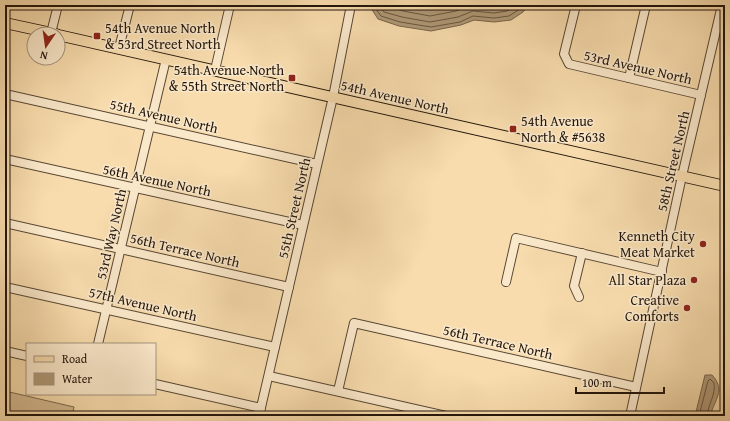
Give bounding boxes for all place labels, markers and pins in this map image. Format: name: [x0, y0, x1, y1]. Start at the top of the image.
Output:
place label: 54th Avenue North & 53rd Street North: [105, 18, 221, 54]
marker: 54th Avenue North & 53rd Street North: [92, 31, 102, 41]
place label: 54th Avenue North & 55th Street North: [169, 60, 284, 96]
marker: 54th Avenue North & 55th Street North: [287, 73, 297, 83]
place label: 54th Avenue North & #5638: [521, 111, 605, 147]
marker: 54th Avenue North & #5638: [508, 124, 518, 134]
place label: Kenneth City Meat Market: [619, 226, 695, 262]
marker: Kenneth City Meat Market: [698, 239, 708, 249]
place label: All Star Plaza: [609, 270, 686, 290]
marker: All Star Plaza: [689, 275, 699, 285]
place label: Creative Comforts: [625, 290, 679, 326]
marker: Creative Comforts: [682, 303, 692, 313]

